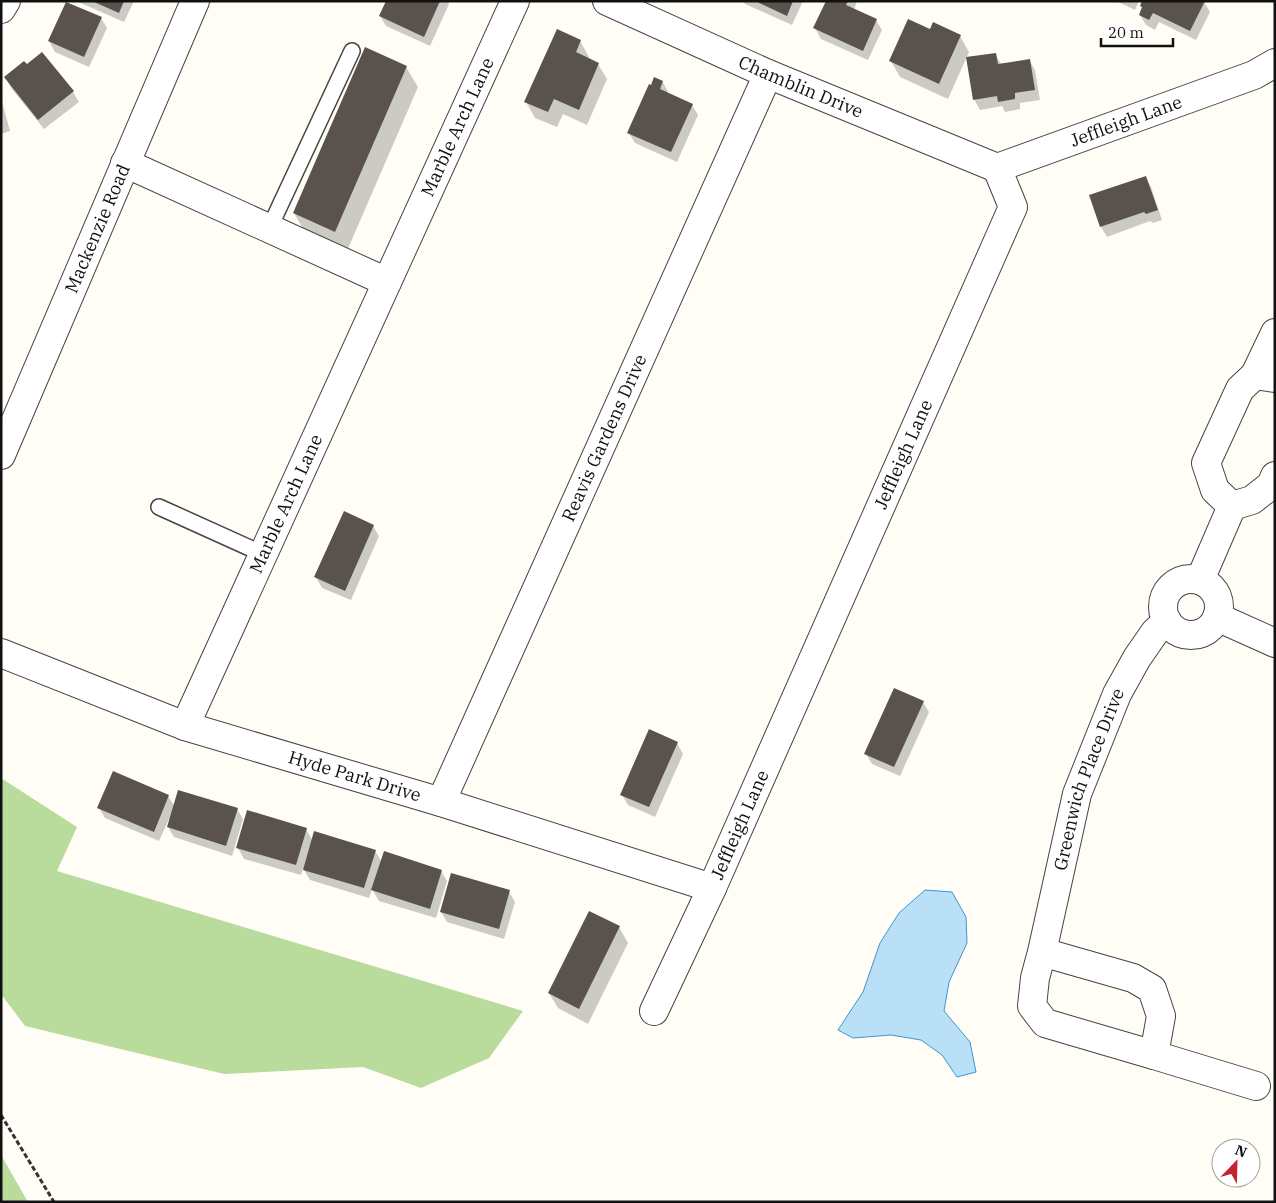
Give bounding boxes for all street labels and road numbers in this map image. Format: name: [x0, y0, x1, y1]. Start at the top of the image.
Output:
street label: Chamblin Drive: [735, 50, 867, 123]
street label: Marble Arch Lane: [416, 54, 499, 200]
street label: Jeffleigh Lane: [1067, 90, 1185, 152]
street label: Mackenzie Road: [60, 161, 135, 297]
street label: Reavis Gardens Drive: [556, 351, 652, 525]
street label: Jeffleigh Lane: [869, 396, 937, 513]
street label: Marble Arch Lane: [244, 431, 327, 577]
street label: Greenwich Place Drive: [1048, 684, 1129, 873]
street label: Hyde Park Drive: [286, 745, 424, 806]
street label: Jeffleigh Lane: [705, 766, 774, 883]

